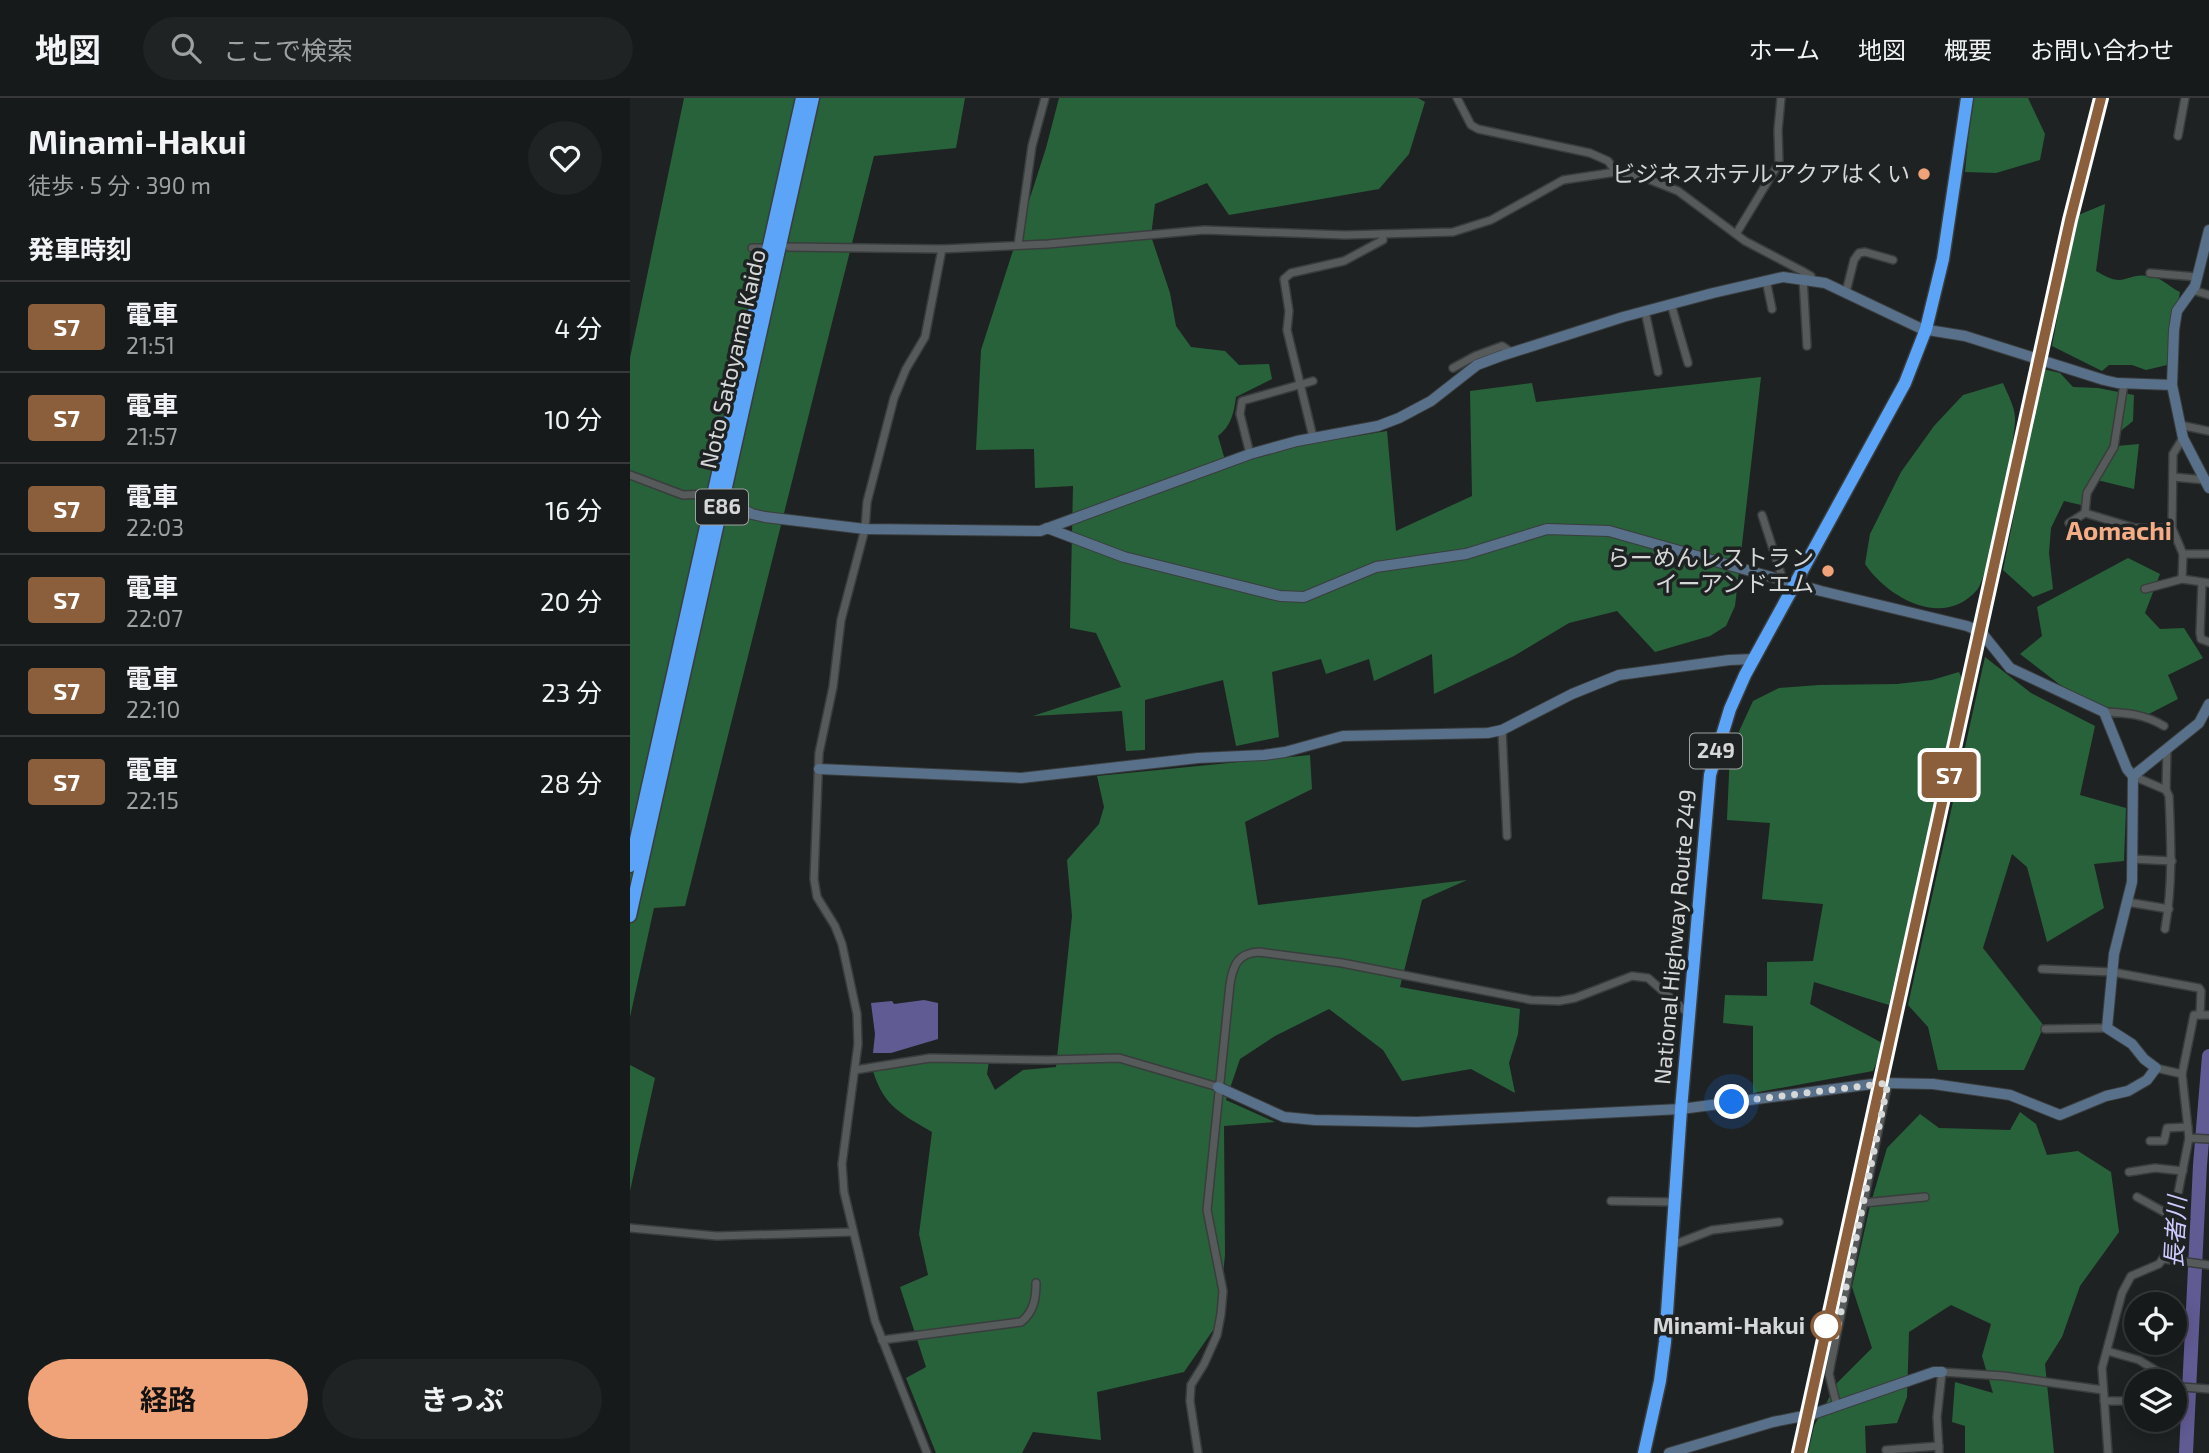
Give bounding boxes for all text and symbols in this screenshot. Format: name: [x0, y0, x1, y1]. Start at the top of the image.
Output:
search box: [143, 17, 633, 80]
text: 地図: [35, 29, 101, 69]
icon: search: [167, 29, 205, 67]
text: ここで検索: [223, 34, 353, 65]
text: ホーム: [1749, 35, 1820, 64]
text: 地図: [1858, 35, 1906, 64]
text: 概要: [1944, 35, 1992, 64]
text: お問い合わせ: [2030, 35, 2174, 64]
text: Minami-Hakui: [28, 121, 247, 161]
button: heart: [528, 121, 602, 195]
place label: ビジネスホテルアクアはくい: [1612, 159, 1910, 187]
marker: ビジネスホテルアクアはくい: [1916, 166, 1932, 182]
text: 徒歩 · 5 分 · 390 m: [28, 171, 211, 199]
text: 発車時刻: [28, 233, 132, 264]
street label: Noto Satoyama Kaido: [693, 246, 771, 471]
text: 電車: [126, 298, 178, 329]
text: S7: [53, 312, 80, 341]
text: 4 分: [554, 312, 602, 343]
text: 21:51: [126, 331, 175, 359]
text: 電車: [126, 389, 178, 420]
text: S7: [53, 403, 80, 432]
text: 10 分: [544, 403, 602, 434]
text: 21:57: [126, 422, 178, 450]
text: 電車: [126, 480, 178, 511]
road number: E86: [696, 490, 748, 524]
text: S7: [53, 494, 80, 523]
text: 16 分: [545, 494, 602, 525]
text: 22:03: [126, 513, 184, 541]
district label: Aomachi: [2066, 514, 2172, 545]
place label: らーめんレストラン イーアンドエム: [1607, 543, 1814, 597]
marker: らーめんレストラン イーアンドエム: [1820, 563, 1836, 579]
text: 電車: [126, 571, 178, 602]
text: S7: [53, 585, 80, 614]
text: 20 分: [540, 585, 602, 616]
text: 22:07: [126, 604, 183, 632]
text: 電車: [126, 662, 178, 693]
text: S7: [53, 676, 80, 705]
text: 23 分: [541, 676, 602, 707]
text: 22:10: [126, 695, 180, 723]
road number: 249: [1690, 734, 1742, 768]
line badge: S7: [1918, 752, 1980, 798]
text: 電車: [126, 753, 178, 784]
text: S7: [1936, 760, 1962, 789]
text: S7: [53, 767, 80, 796]
text: 28 分: [540, 767, 602, 798]
text: 22:15: [126, 786, 179, 814]
street label: National Highway Route 249: [1647, 788, 1701, 1086]
your location: [1714, 1084, 1749, 1119]
water label: 長者川: [2158, 1192, 2191, 1269]
map controls: [2124, 1292, 2187, 1432]
button: locate: [2124, 1292, 2187, 1355]
place label: Minami-Hakui: [1653, 1311, 1805, 1339]
marker: Minami-Hakui: [1811, 1311, 1841, 1341]
button: 経路: [28, 1359, 308, 1439]
button: きっぷ: [322, 1359, 602, 1439]
button: layers: [2124, 1369, 2187, 1432]

